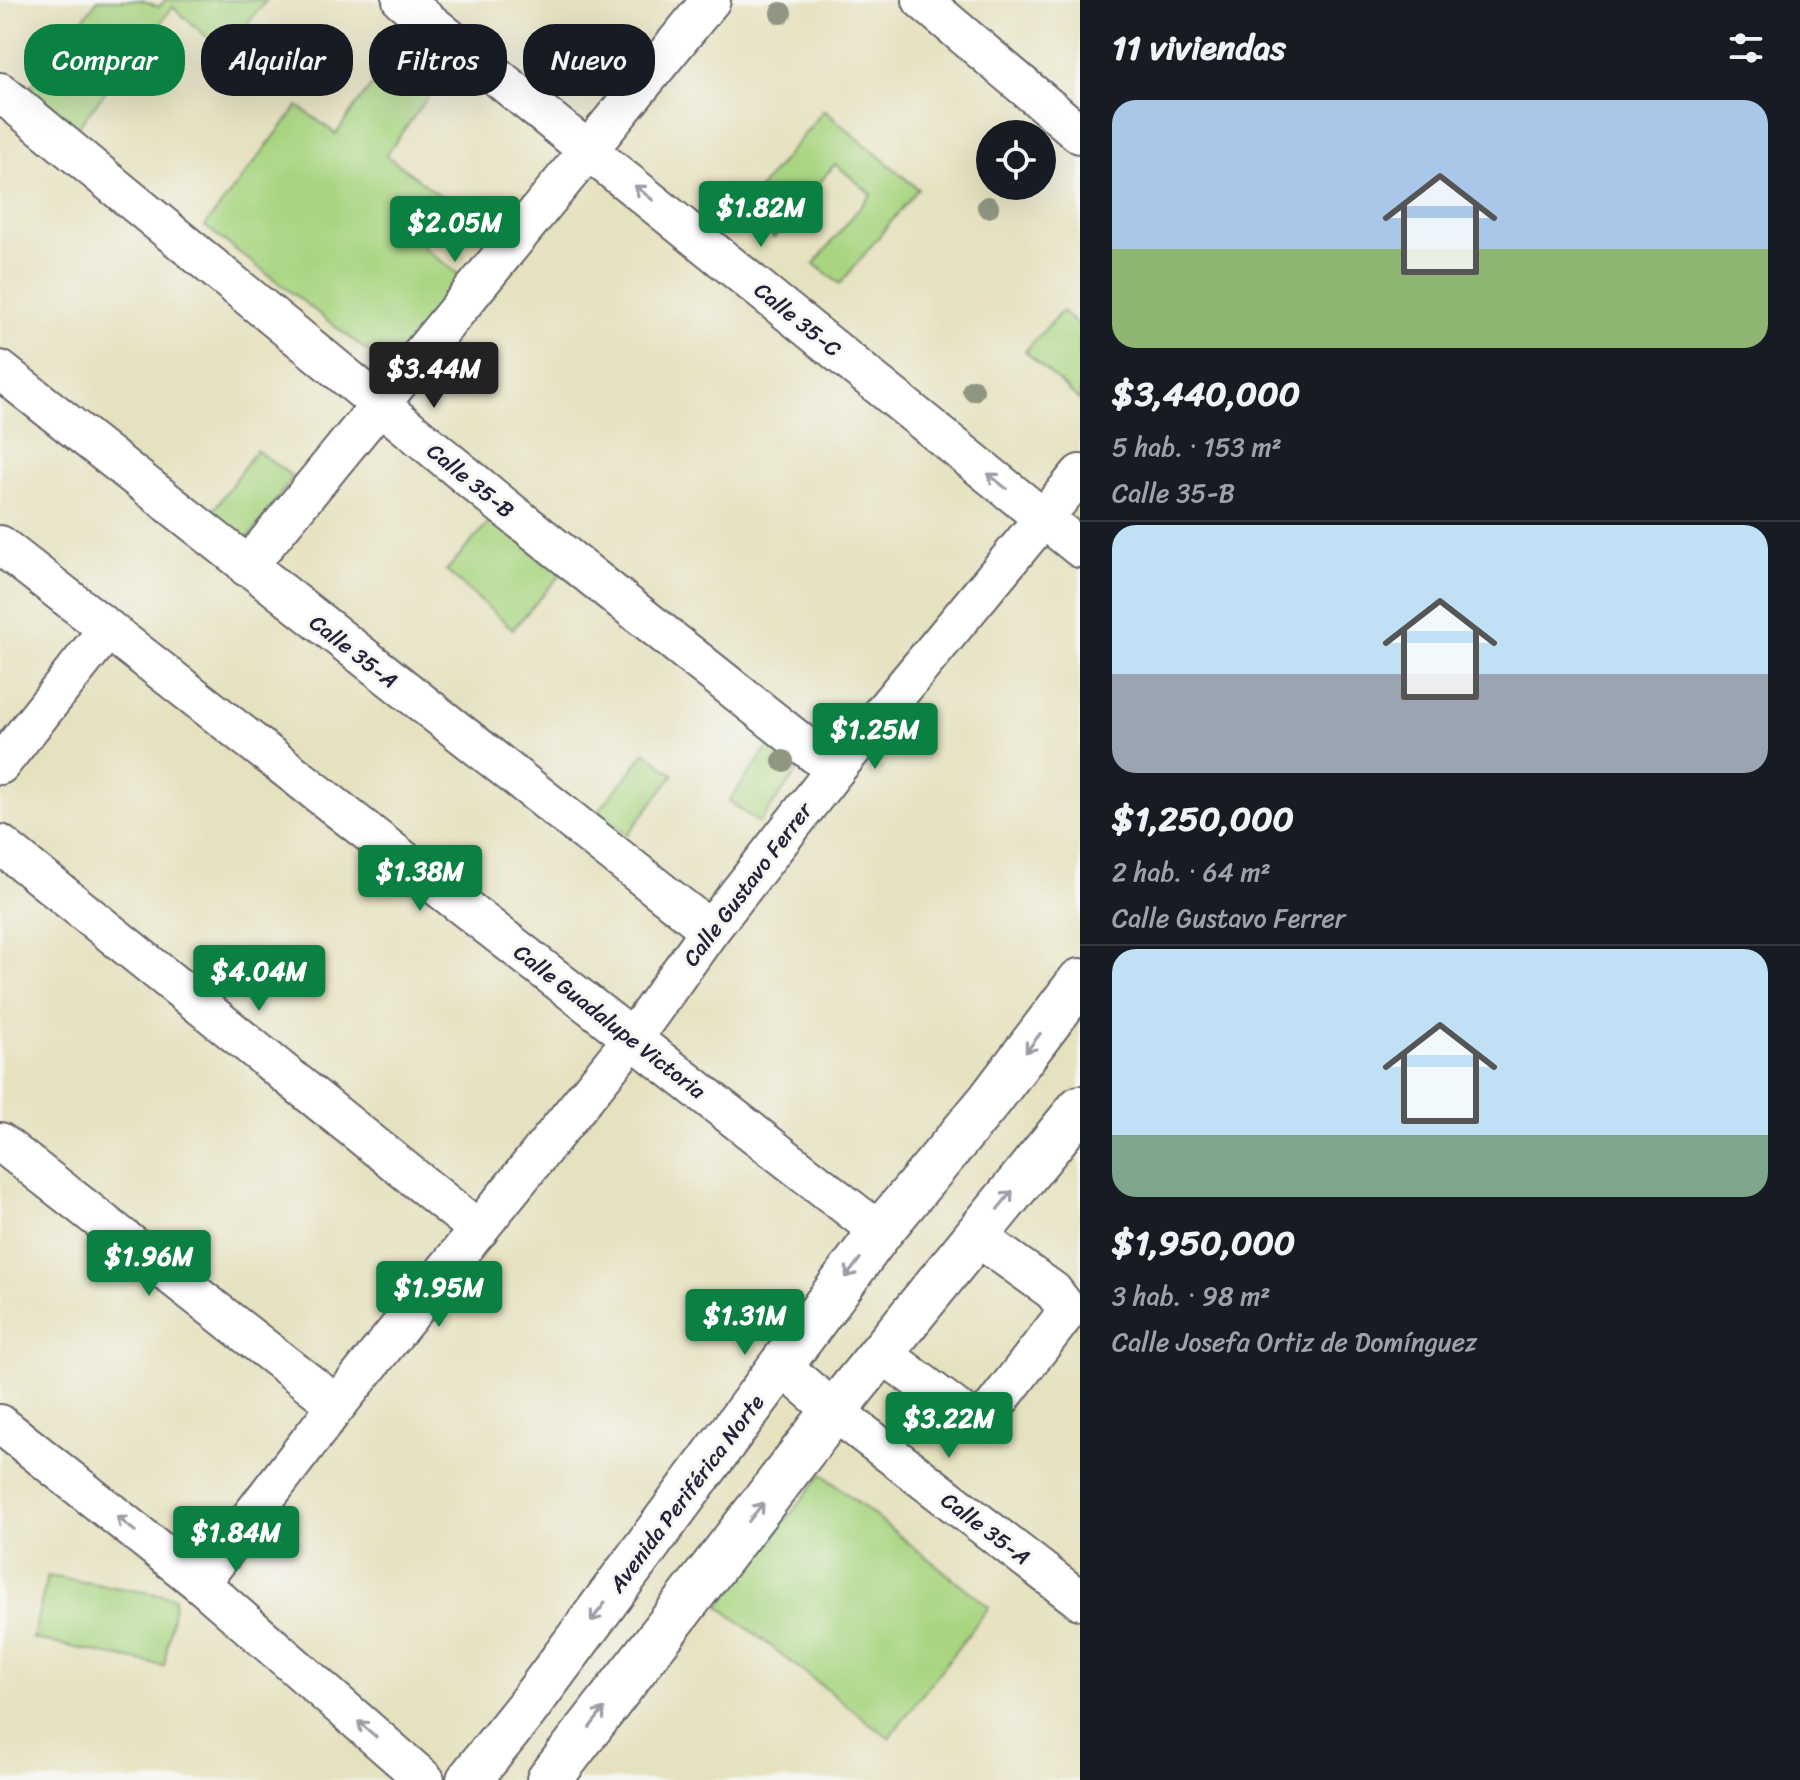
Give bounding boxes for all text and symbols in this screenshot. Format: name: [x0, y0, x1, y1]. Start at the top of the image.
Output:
text: 11 viviendas: [1112, 18, 1286, 78]
chip: Comprar: [24, 24, 185, 96]
chip: Alquilar: [201, 24, 353, 96]
chip: Filtros: [369, 24, 507, 96]
chip: Nuevo: [523, 24, 655, 96]
icon: filters: [1724, 26, 1768, 70]
map controls: [976, 120, 1056, 200]
button: locate: [976, 120, 1056, 200]
icon: home: [1368, 152, 1512, 296]
pin: $1.82M: [696, 181, 826, 249]
one-way arrow: [634, 184, 655, 202]
text: $1.82M: [717, 184, 805, 230]
pin: $2.05M: [390, 196, 520, 264]
text: $2.05M: [408, 199, 502, 245]
street label: Calle 35-C: [745, 272, 851, 367]
pin: $3.44M: [369, 342, 499, 410]
text: $3.44M: [387, 345, 481, 391]
text: $3,440,000: [1112, 364, 1300, 424]
text: 5 hab. · 153 m²: [1112, 424, 1282, 470]
street label: Calle 35-B: [418, 433, 523, 528]
text: Calle 35-B: [1112, 470, 1235, 516]
one-way arrow: [987, 473, 1008, 491]
icon: home: [1368, 577, 1512, 721]
street label: Calle 35-A: [301, 604, 407, 699]
pin: $1.25M: [810, 703, 940, 771]
text: $1.25M: [831, 706, 919, 752]
text: $1,250,000: [1112, 789, 1294, 849]
street label: Calle Gustavo Ferrer: [672, 792, 824, 975]
pin: $1.38M: [355, 845, 485, 913]
text: $1.38M: [376, 848, 464, 894]
text: 2 hab. · 64 m²: [1112, 849, 1271, 895]
text: Calle Gustavo Ferrer: [1112, 895, 1346, 941]
street label: Calle Guadalupe Victoria: [505, 933, 715, 1110]
pin: $4.04M: [194, 945, 324, 1013]
text: $4.04M: [211, 948, 307, 994]
icon: home: [1368, 1001, 1512, 1145]
one-way arrow: [1024, 1032, 1041, 1053]
one-way arrow: [997, 1190, 1014, 1211]
text: $1,950,000: [1112, 1213, 1295, 1273]
pin: $1.96M: [84, 1230, 214, 1298]
text: $1.96M: [105, 1233, 193, 1279]
one-way arrow: [845, 1257, 862, 1278]
pin: $1.95M: [374, 1261, 504, 1329]
text: $1.95M: [394, 1264, 484, 1310]
text: 3 hab. · 98 m²: [1112, 1273, 1271, 1319]
pin: $1.31M: [680, 1289, 810, 1357]
text: $1.31M: [703, 1292, 787, 1338]
text: Calle Josefa Ortiz de Domínguez: [1112, 1319, 1477, 1365]
street label: Avenida Periférica Norte: [598, 1385, 775, 1602]
pin: $3.22M: [884, 1392, 1014, 1460]
text: $3.22M: [904, 1395, 994, 1441]
street label: Calle 35-A: [932, 1481, 1039, 1575]
one-way arrow: [747, 1502, 764, 1523]
pin: $1.84M: [171, 1506, 301, 1574]
text: $1.84M: [191, 1509, 281, 1555]
one-way arrow: [116, 1515, 137, 1533]
one-way arrow: [590, 1600, 606, 1622]
one-way arrow: [589, 1708, 606, 1729]
one-way arrow: [357, 1720, 377, 1738]

